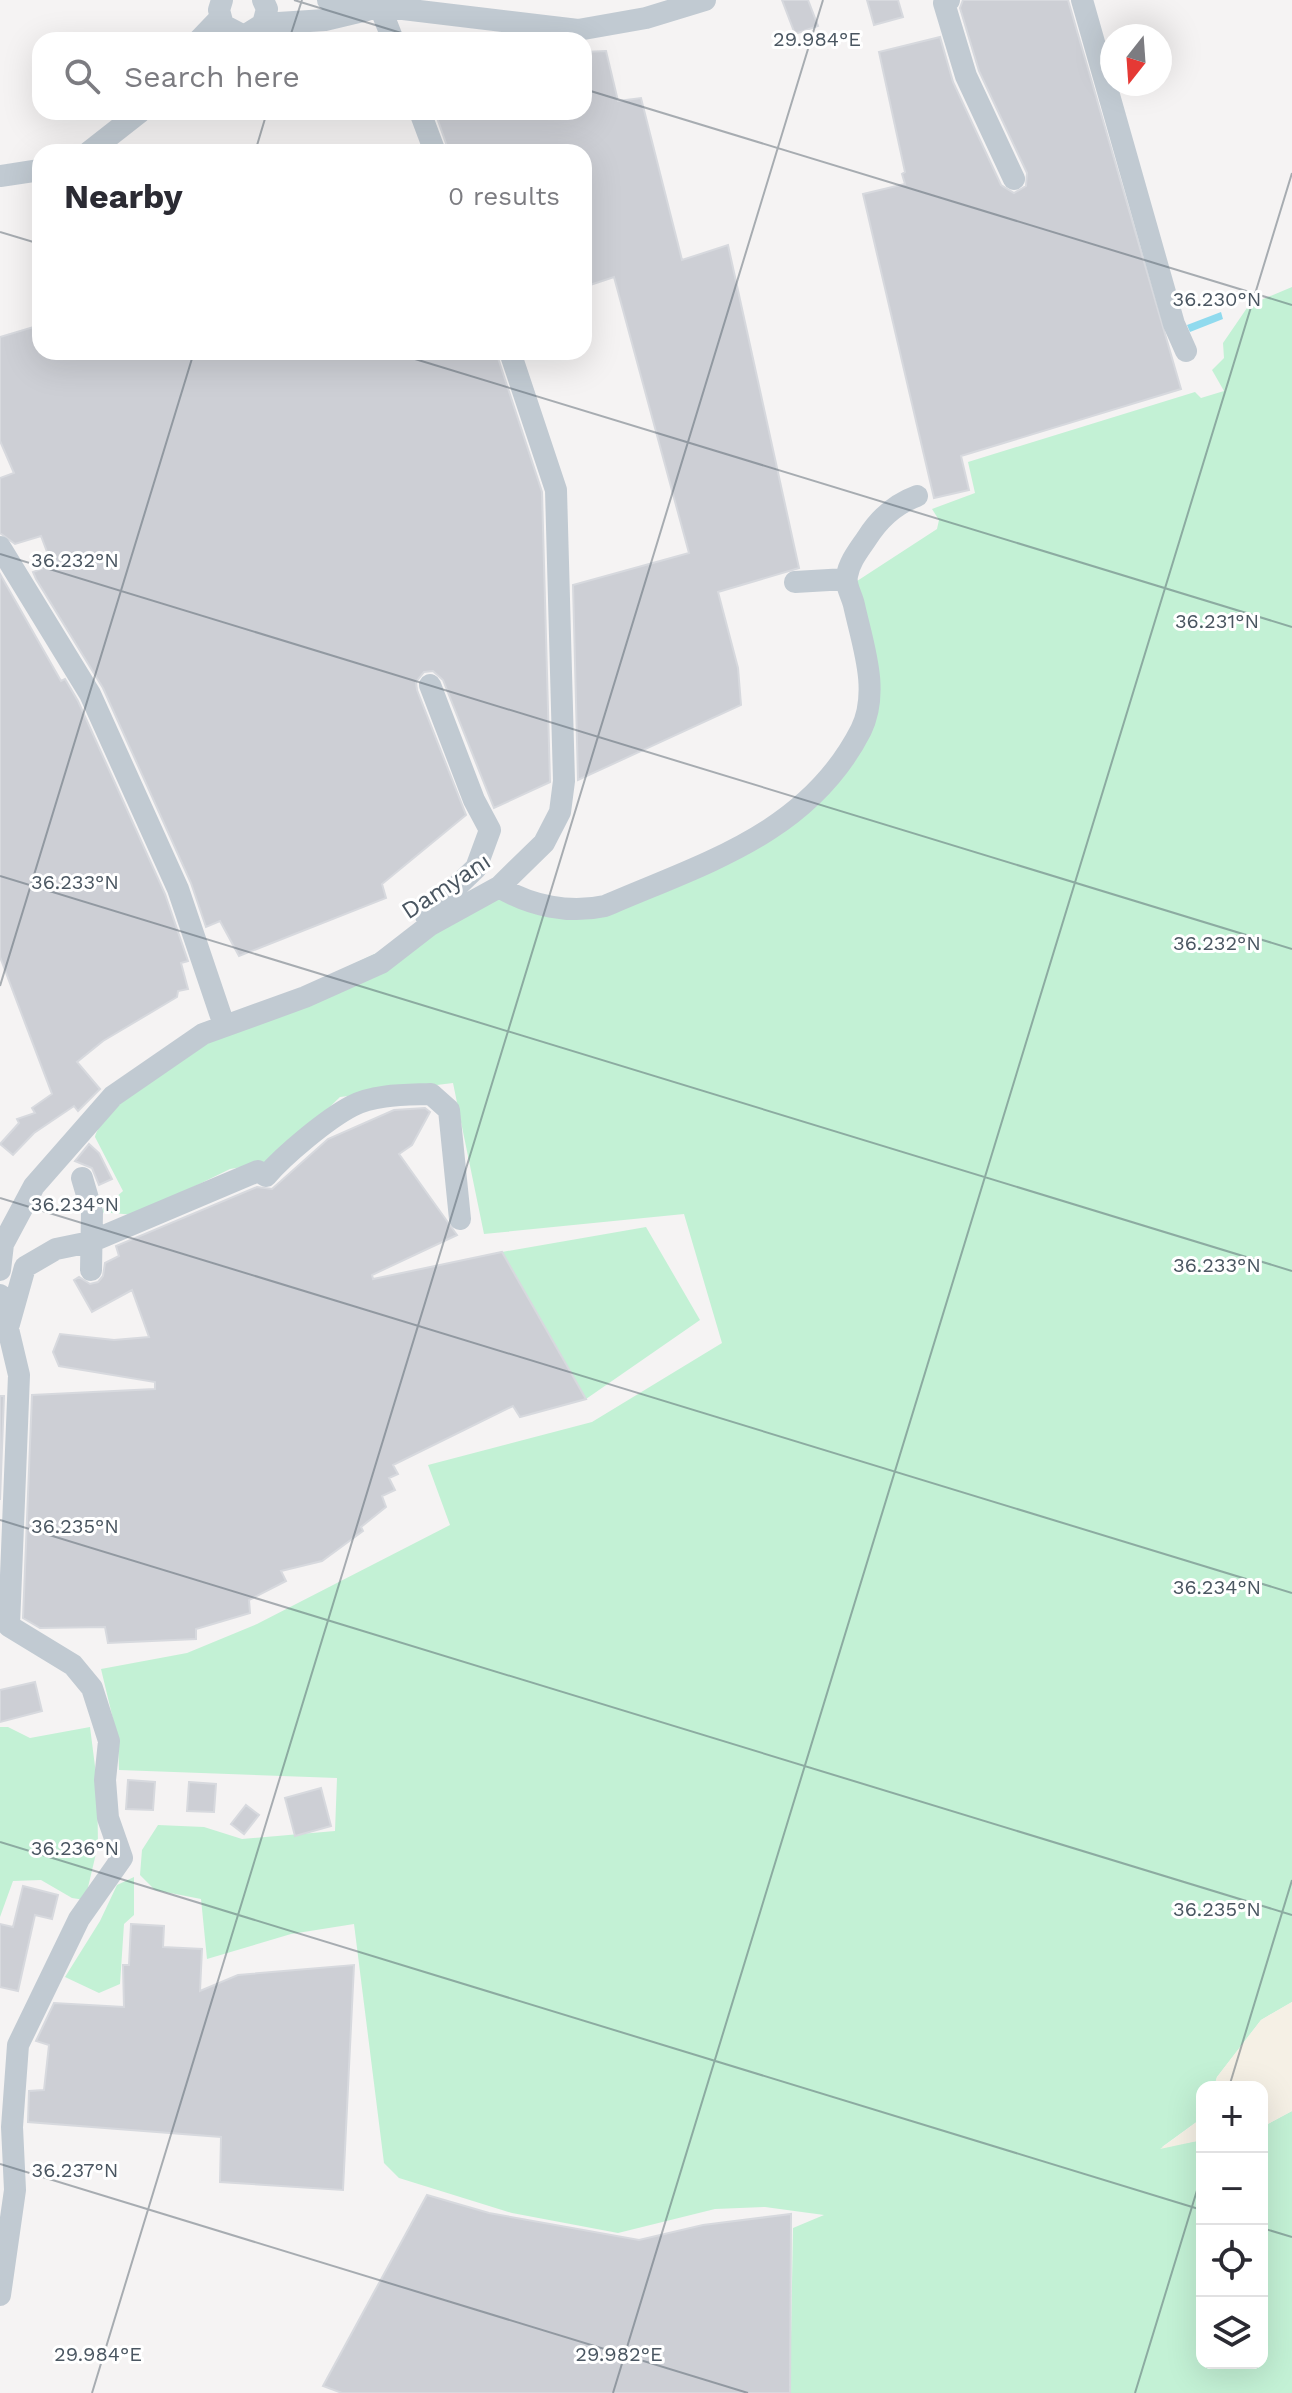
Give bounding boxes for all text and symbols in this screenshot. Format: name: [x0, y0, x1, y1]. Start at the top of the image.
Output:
north arrow: [1100, 24, 1172, 96]
text: 29.984°E: [773, 27, 861, 51]
search box: [32, 32, 592, 120]
icon: search: [60, 54, 104, 98]
text: Search here: [124, 59, 300, 94]
text: Nearby: [64, 176, 183, 216]
text: 0 results: [448, 181, 560, 211]
text: 36.230°N: [1173, 287, 1261, 311]
text: 36.232°N: [31, 548, 119, 572]
text: 36.231°N: [1175, 609, 1259, 633]
street label: Damyanı: [396, 847, 496, 925]
text: 36.233°N: [31, 870, 119, 894]
text: 36.232°N: [1173, 931, 1261, 955]
text: 36.234°N: [31, 1192, 119, 1216]
text: 36.233°N: [1173, 1253, 1261, 1277]
text: 36.235°N: [31, 1514, 119, 1538]
text: 36.234°N: [1173, 1575, 1261, 1599]
text: 36.236°N: [31, 1836, 119, 1860]
text: 36.235°N: [1173, 1897, 1261, 1921]
map controls: [1196, 2081, 1268, 2369]
button: +: [1196, 2081, 1268, 2153]
button: −: [1196, 2153, 1268, 2225]
text: 36.237°N: [32, 2158, 118, 2182]
button: locate: [1196, 2225, 1268, 2297]
button: layers: [1196, 2297, 1268, 2369]
text: 29.984°E: [54, 2342, 142, 2366]
text: 29.982°E: [575, 2342, 663, 2366]

